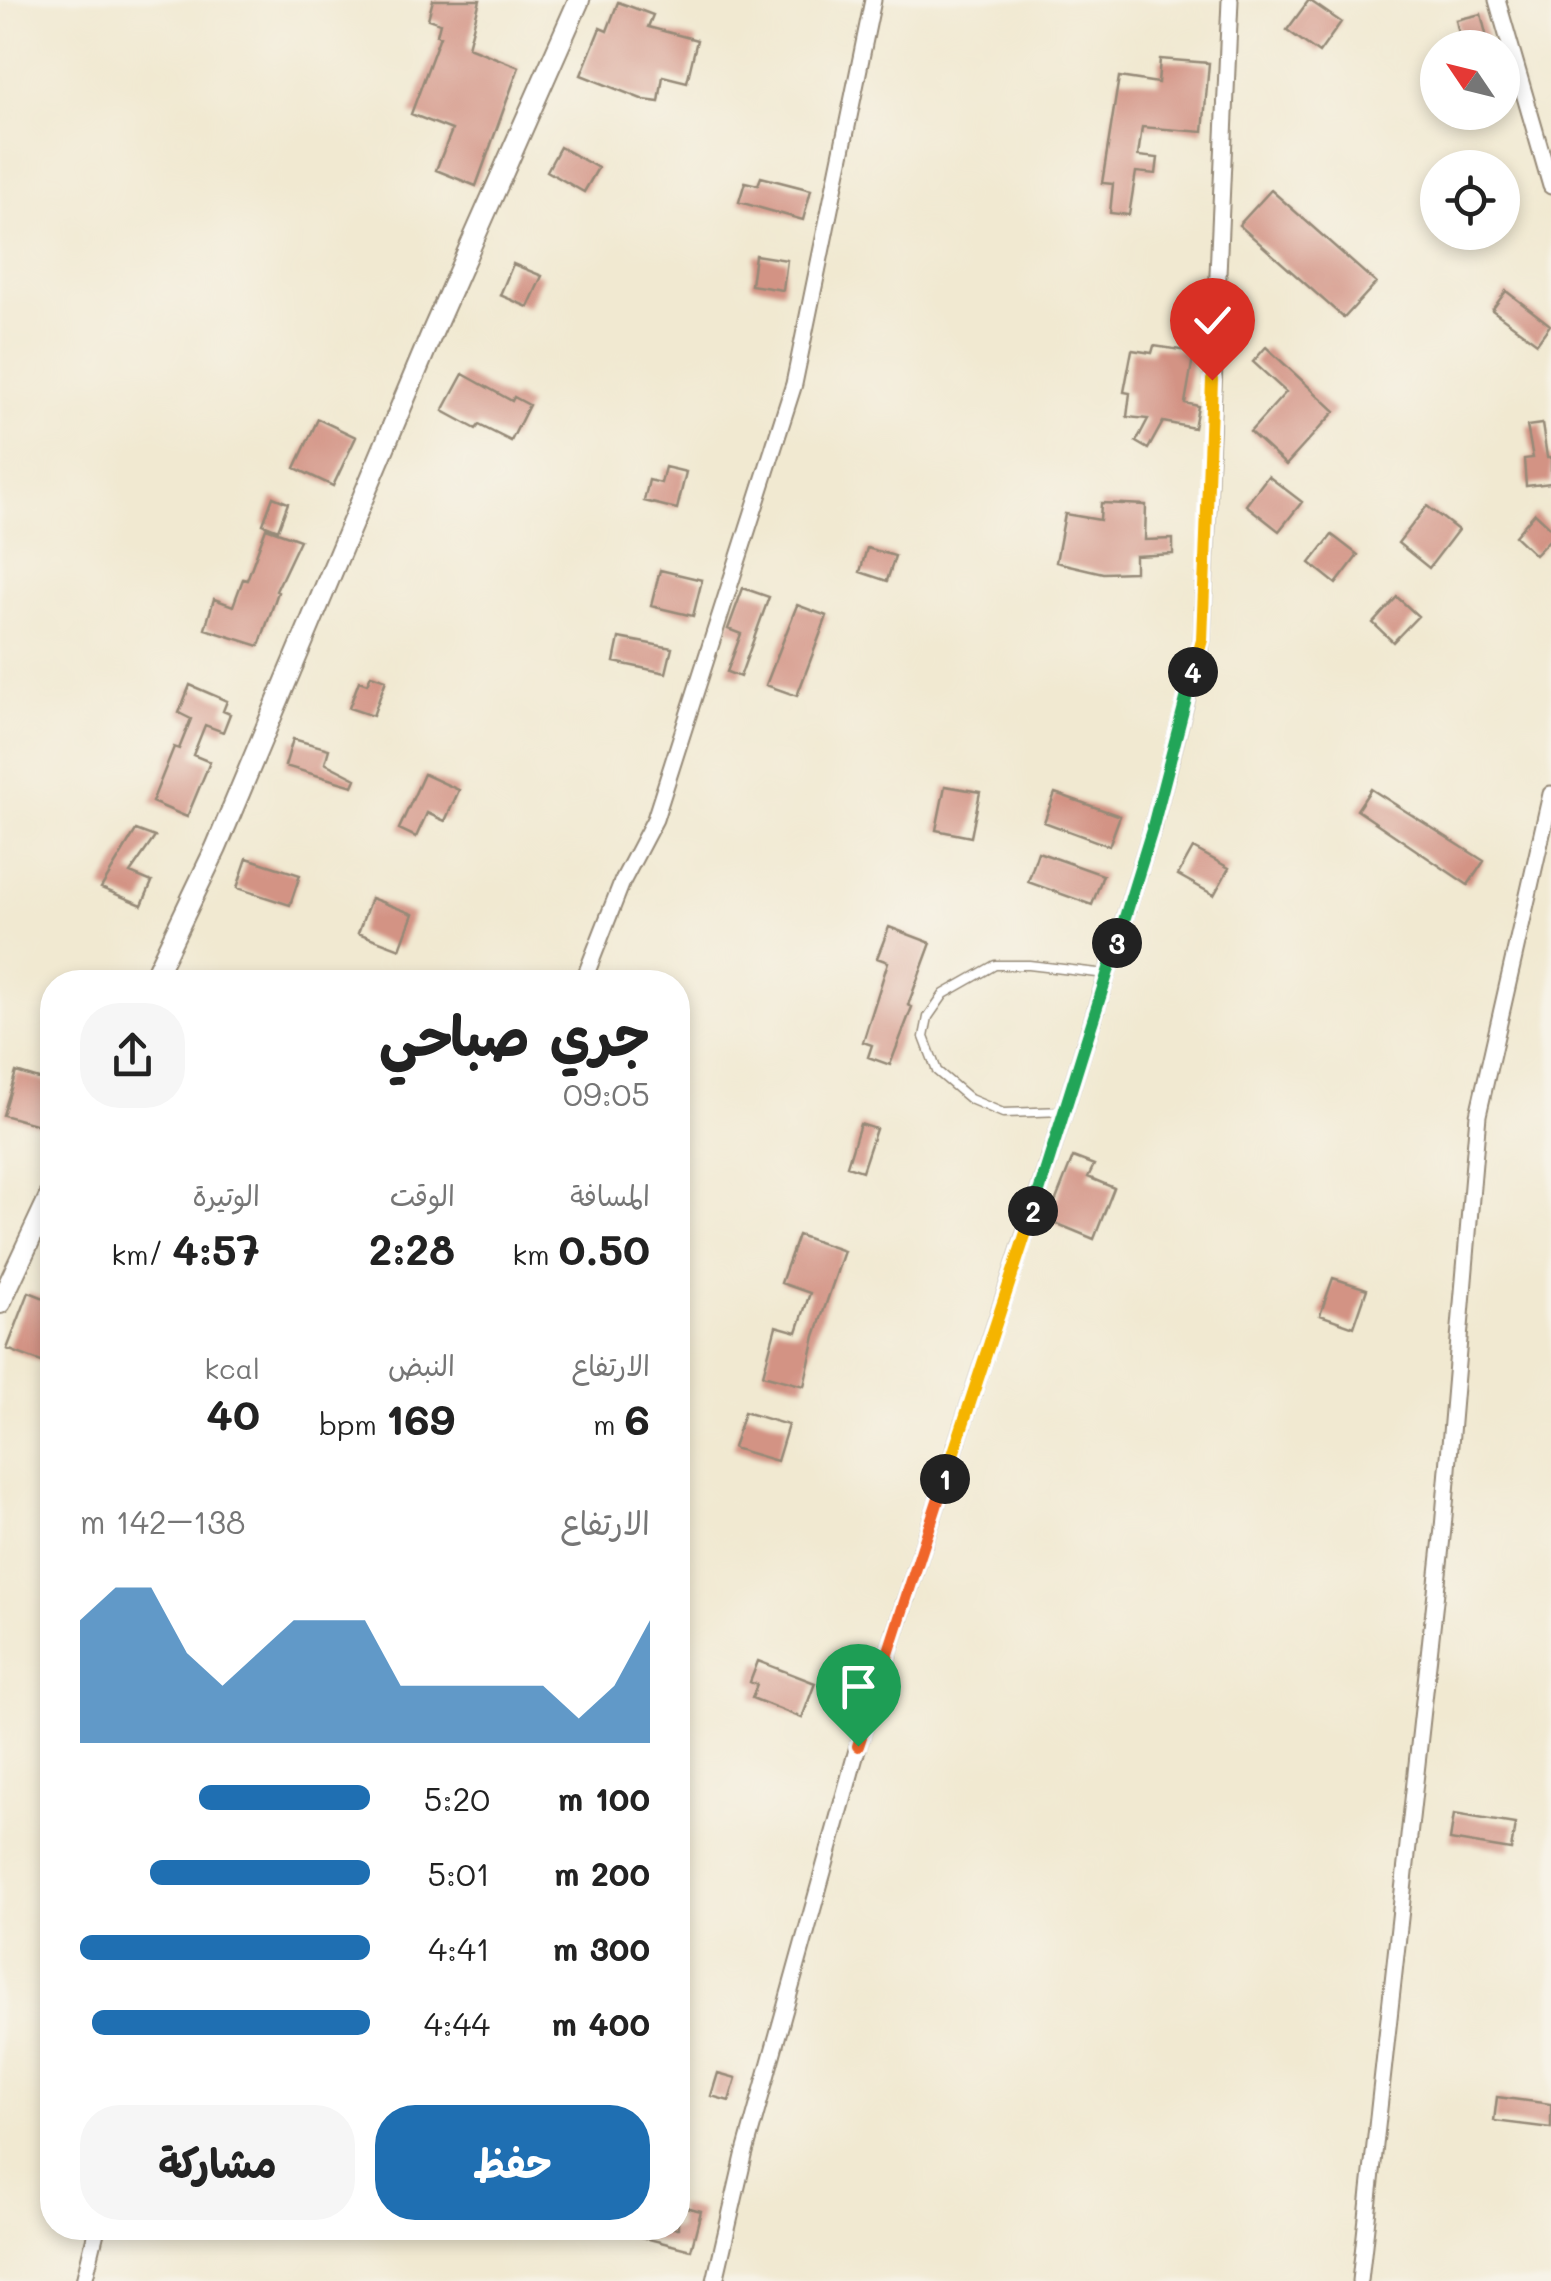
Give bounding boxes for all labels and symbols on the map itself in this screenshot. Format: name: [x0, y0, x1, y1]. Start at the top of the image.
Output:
north arrow: [1420, 30, 1520, 130]
pin: [1170, 278, 1255, 381]
pin: 4: [1168, 647, 1218, 697]
pin: 3: [1092, 918, 1142, 968]
pin: 2: [1008, 1186, 1058, 1236]
pin: 1: [920, 1454, 970, 1504]
pin: [816, 1644, 901, 1747]

